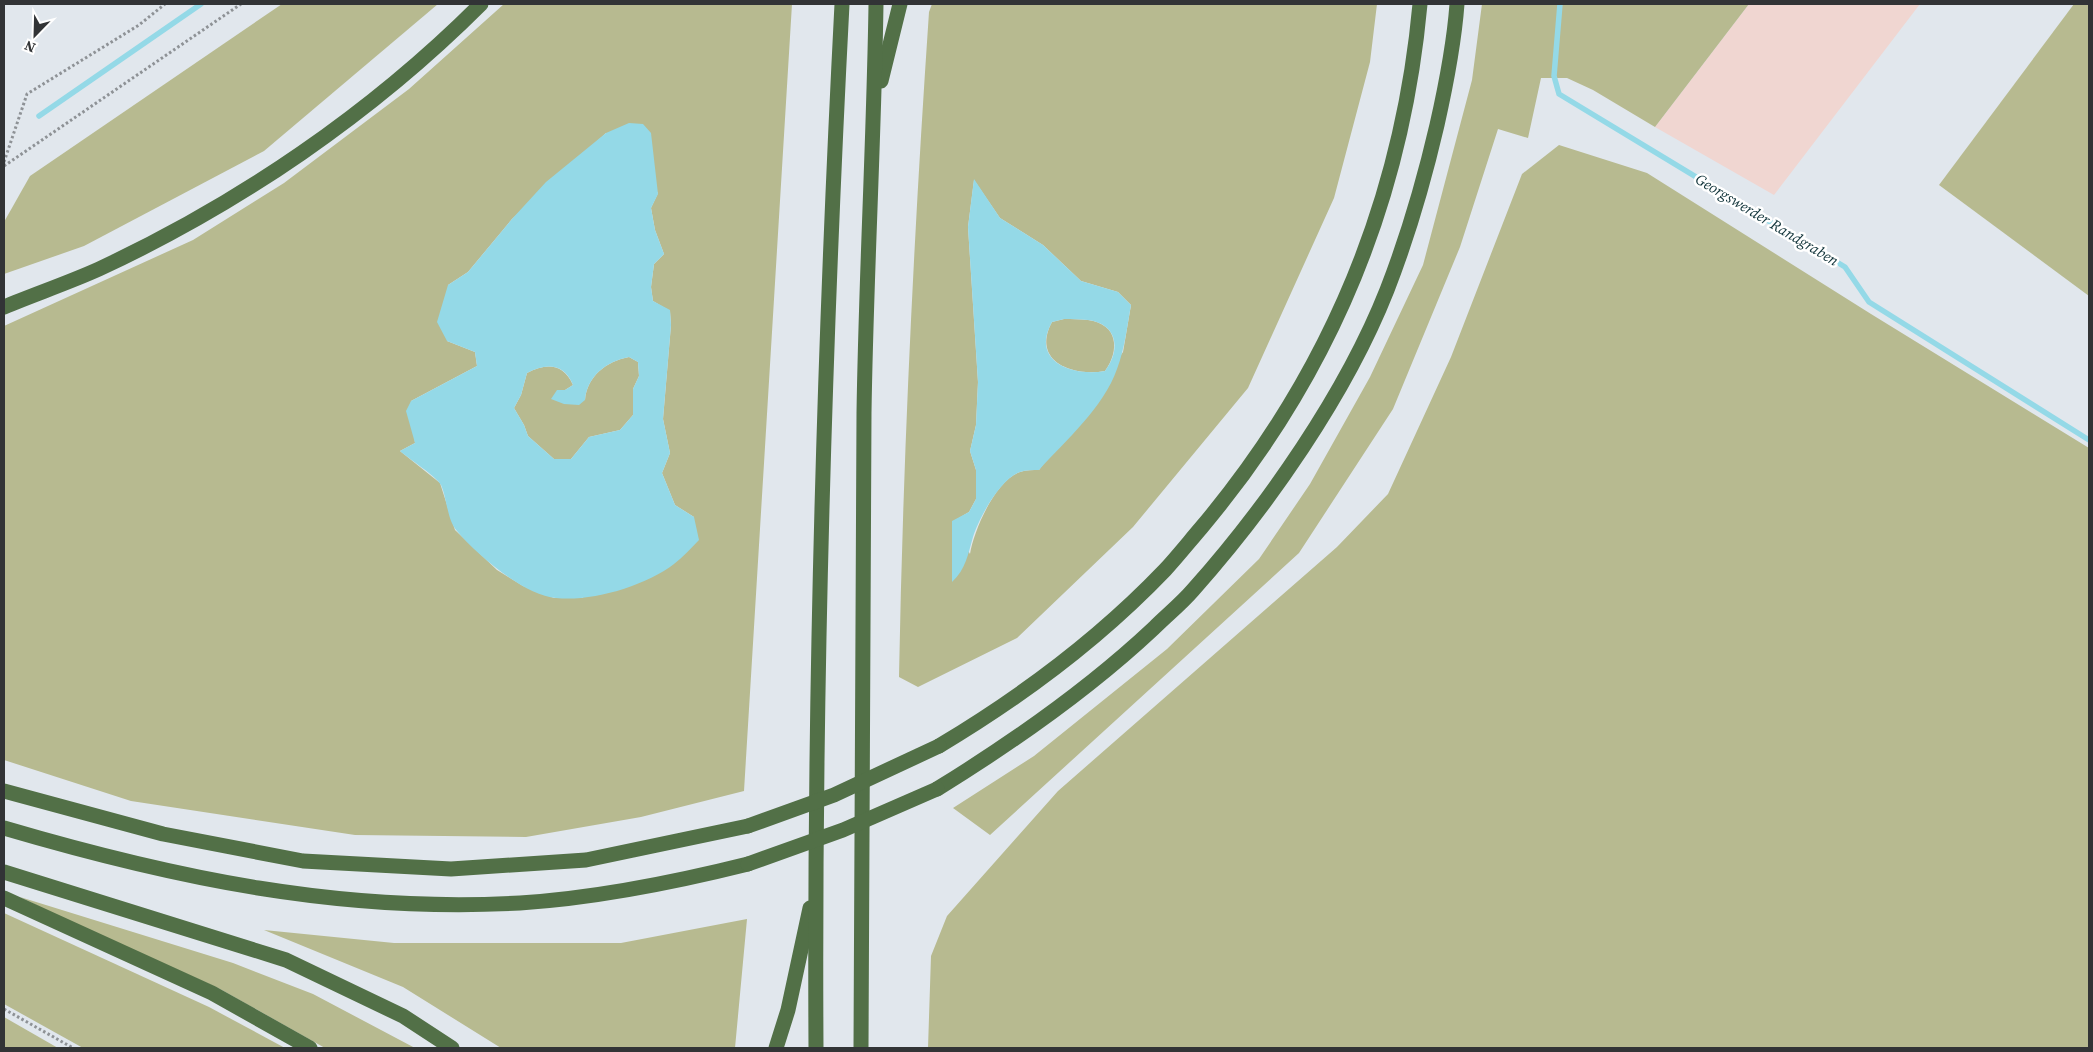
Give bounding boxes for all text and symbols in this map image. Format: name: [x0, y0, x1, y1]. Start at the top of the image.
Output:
north arrow: [10, 10, 60, 60]
text: N: [21, 36, 39, 58]
water label: Georgswerder Randgraben: [1692, 168, 1843, 271]

